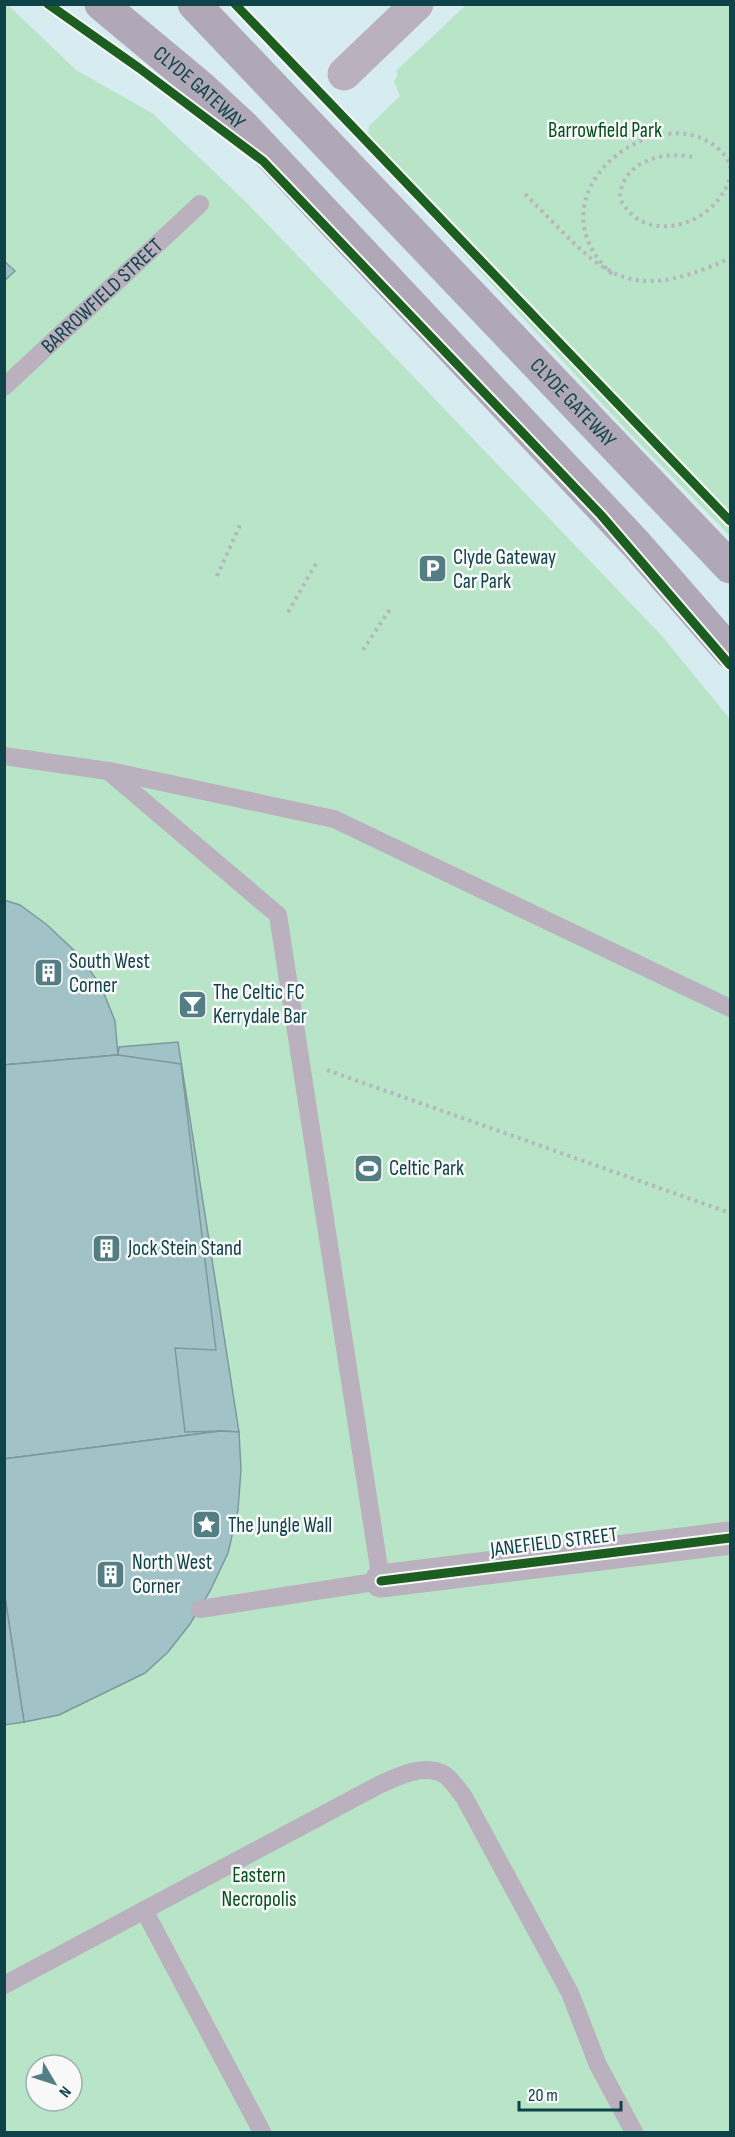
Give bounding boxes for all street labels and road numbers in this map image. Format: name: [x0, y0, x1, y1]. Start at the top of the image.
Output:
street label: CLYDE GATEWAY: [148, 41, 251, 134]
street label: BARROWFIELD STREET: [36, 233, 168, 358]
street label: CLYDE GATEWAY: [525, 353, 622, 452]
street label: JANEFIELD STREET: [488, 1522, 620, 1562]

